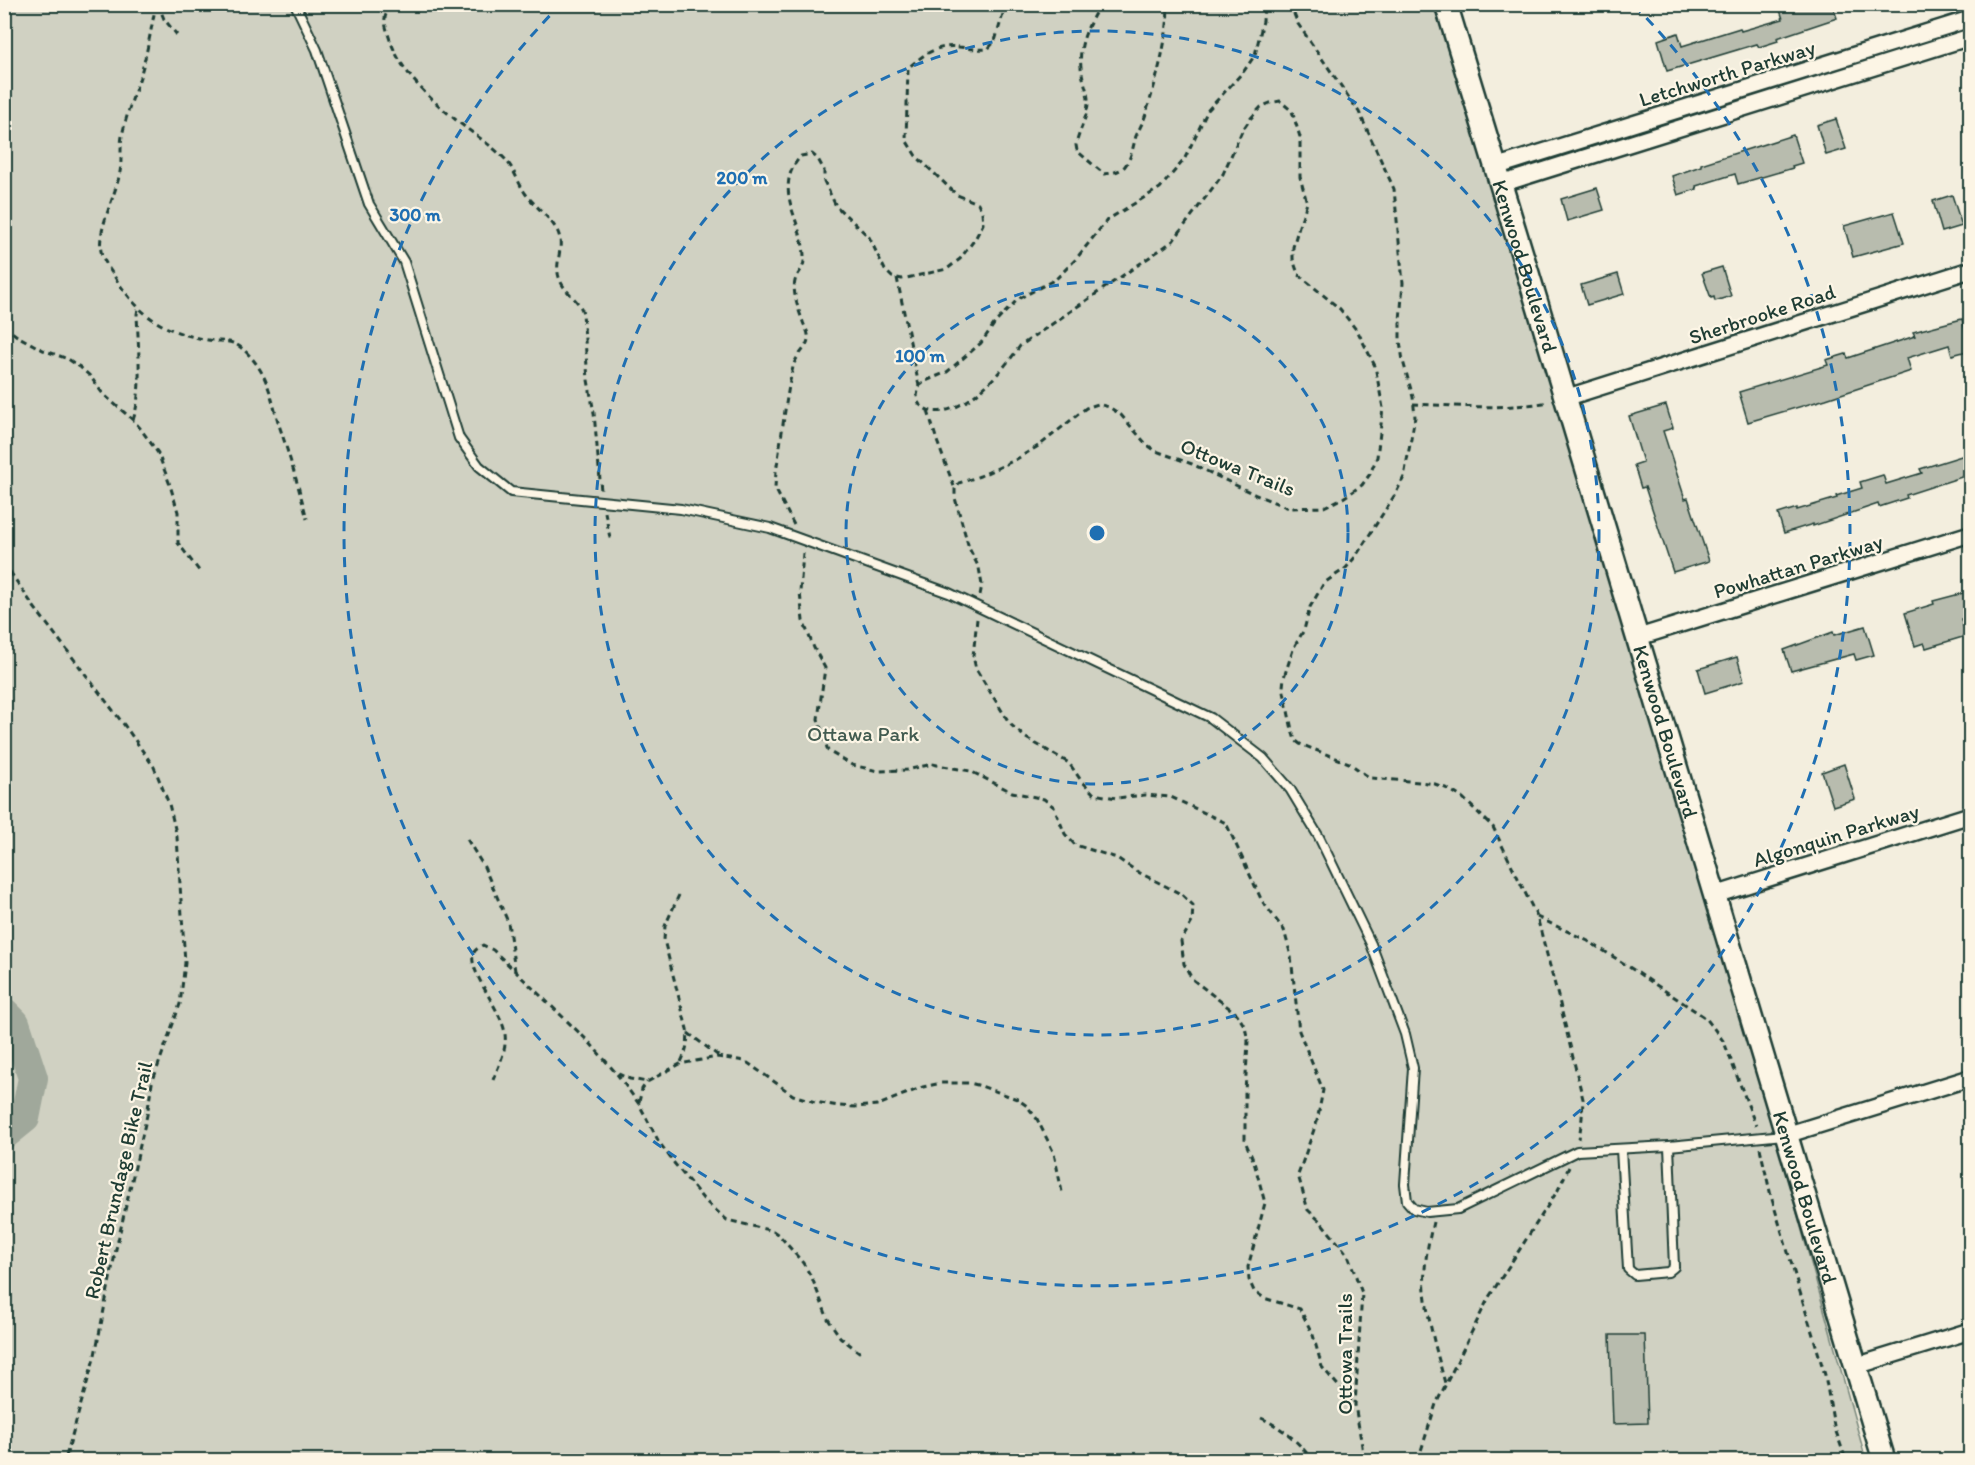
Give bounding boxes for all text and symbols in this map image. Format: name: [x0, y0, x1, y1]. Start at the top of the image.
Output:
street label: Letchworth Parkway: [1636, 34, 1818, 112]
text: 200 m: [717, 167, 768, 189]
street label: Kenwood Boulevard: [1488, 177, 1564, 356]
text: 300 m: [389, 204, 441, 226]
street label: Sherbrooke Road: [1685, 278, 1839, 350]
text: 100 m: [895, 345, 946, 367]
street label: Ottowa Trails: [1177, 433, 1299, 501]
centre of rings: [1087, 523, 1107, 543]
street label: Powhattan Parkway: [1710, 528, 1886, 604]
street label: Kenwood Boulevard: [1628, 642, 1704, 821]
park label: Ottawa Park: [807, 721, 919, 746]
street label: Algonquin Parkway: [1750, 798, 1922, 872]
street label: Robert Brundage Bike Trail: [78, 1059, 158, 1301]
street label: Kenwood Boulevard: [1768, 1108, 1844, 1287]
street label: Ottowa Trails: [1332, 1293, 1357, 1415]

